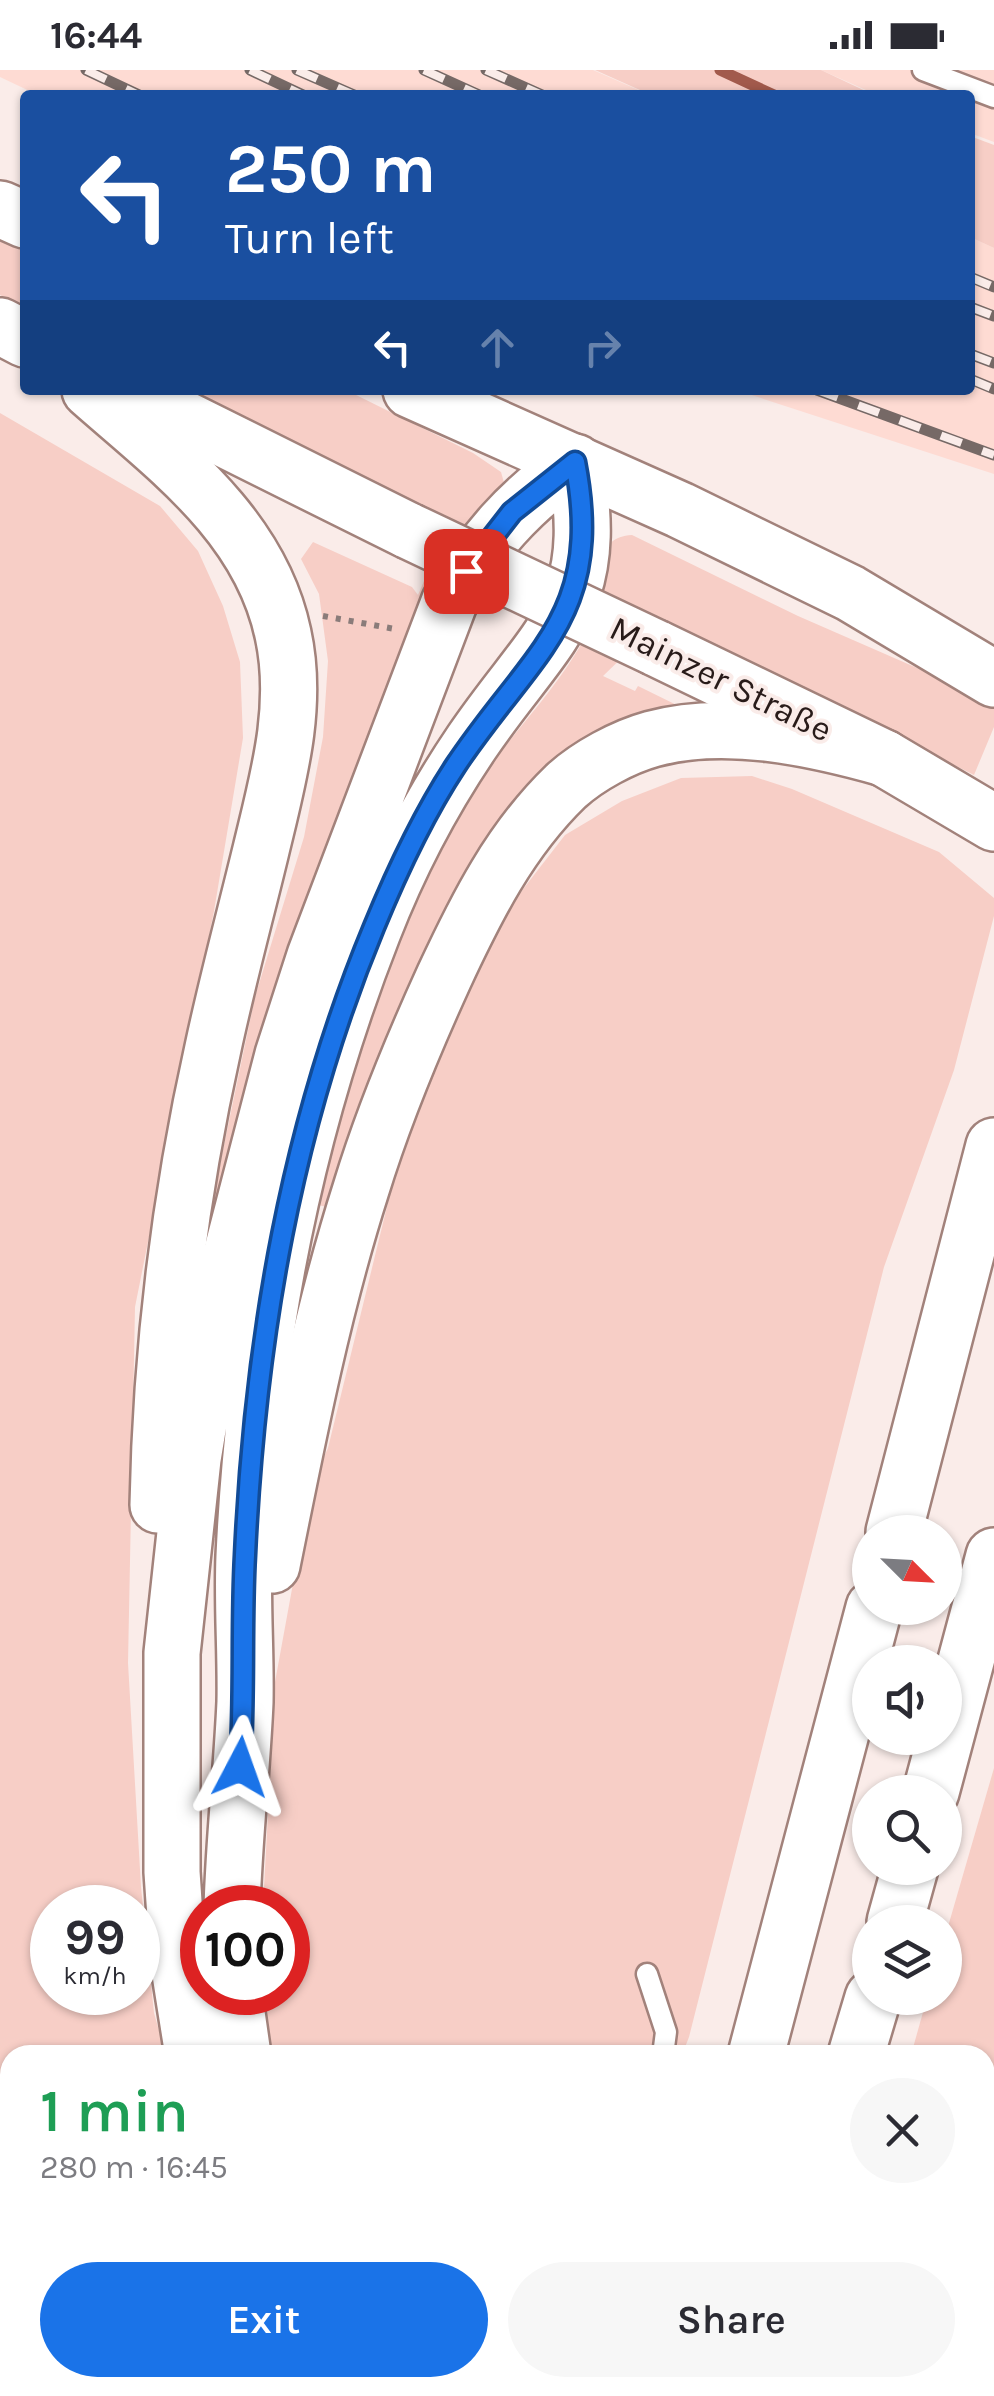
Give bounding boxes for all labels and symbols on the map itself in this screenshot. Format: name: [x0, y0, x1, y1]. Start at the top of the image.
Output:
pin: [424, 529, 509, 614]
street label: Mainzer Straße: [603, 608, 839, 750]
north arrow: [852, 1515, 962, 1625]
position arrow: [188, 1715, 292, 1819]
speed limit sign: 100: [180, 1885, 310, 2015]

